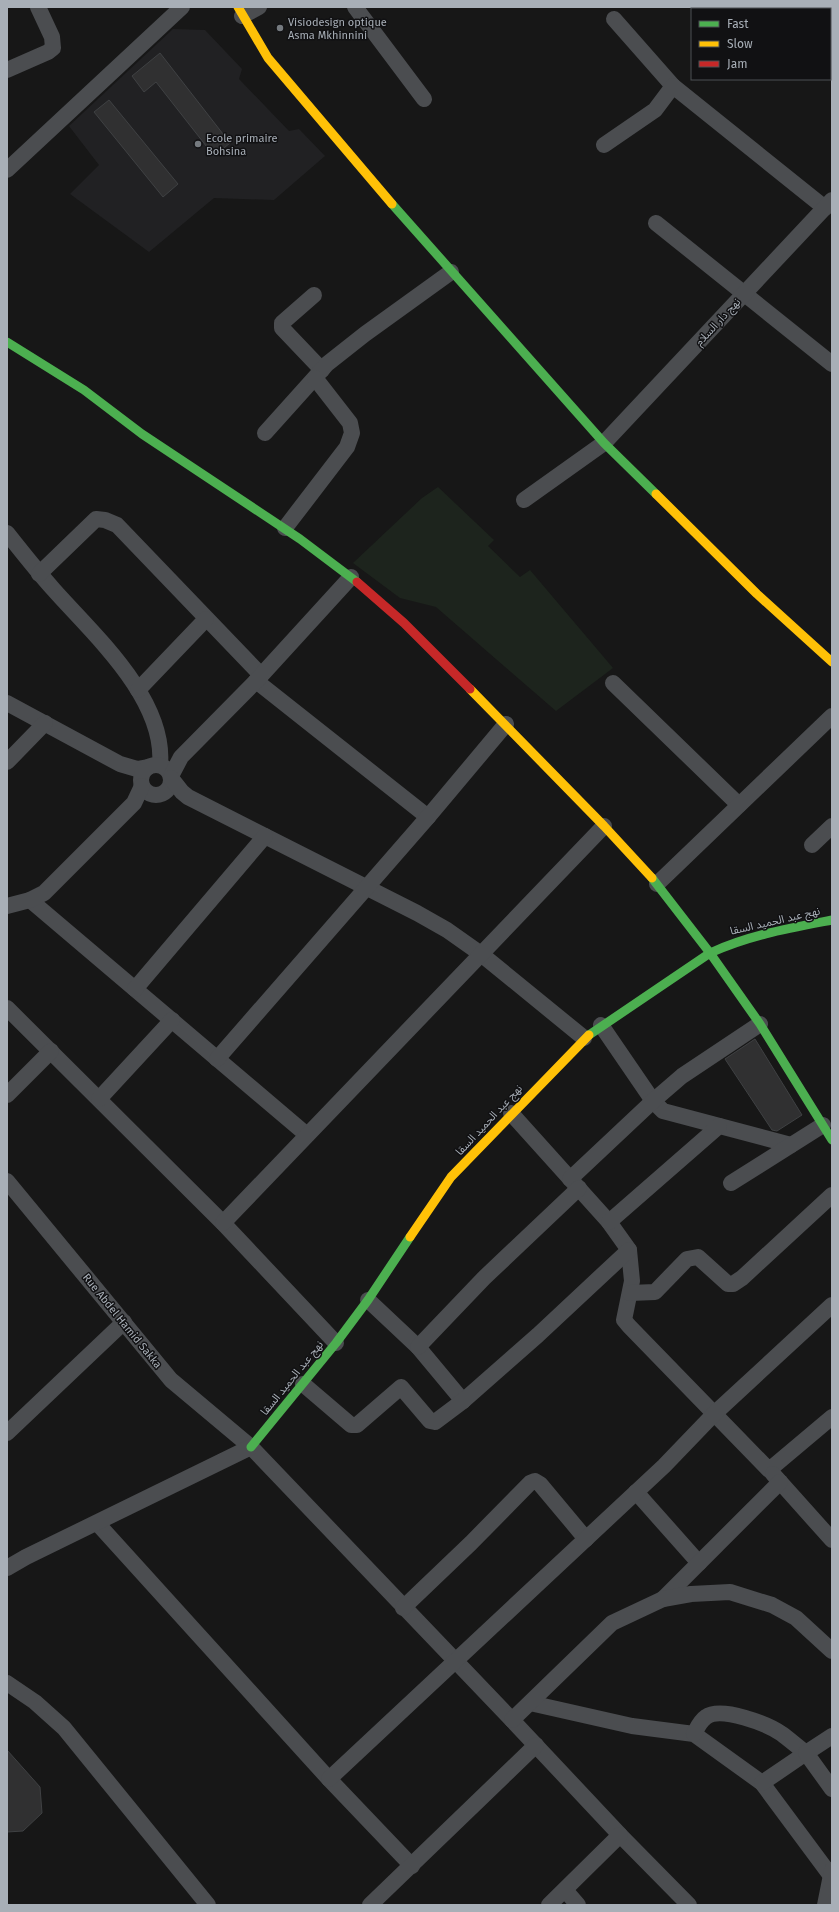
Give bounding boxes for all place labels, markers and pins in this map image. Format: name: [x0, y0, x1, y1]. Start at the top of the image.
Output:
place label: Visiodesign optique Asma Mkhinnini: [288, 16, 387, 42]
marker: Visiodesign optique Asma Mkhinnini: [275, 23, 285, 33]
place label: Ecole primaire Bohsina: [206, 132, 278, 158]
marker: Ecole primaire Bohsina: [193, 139, 203, 149]

